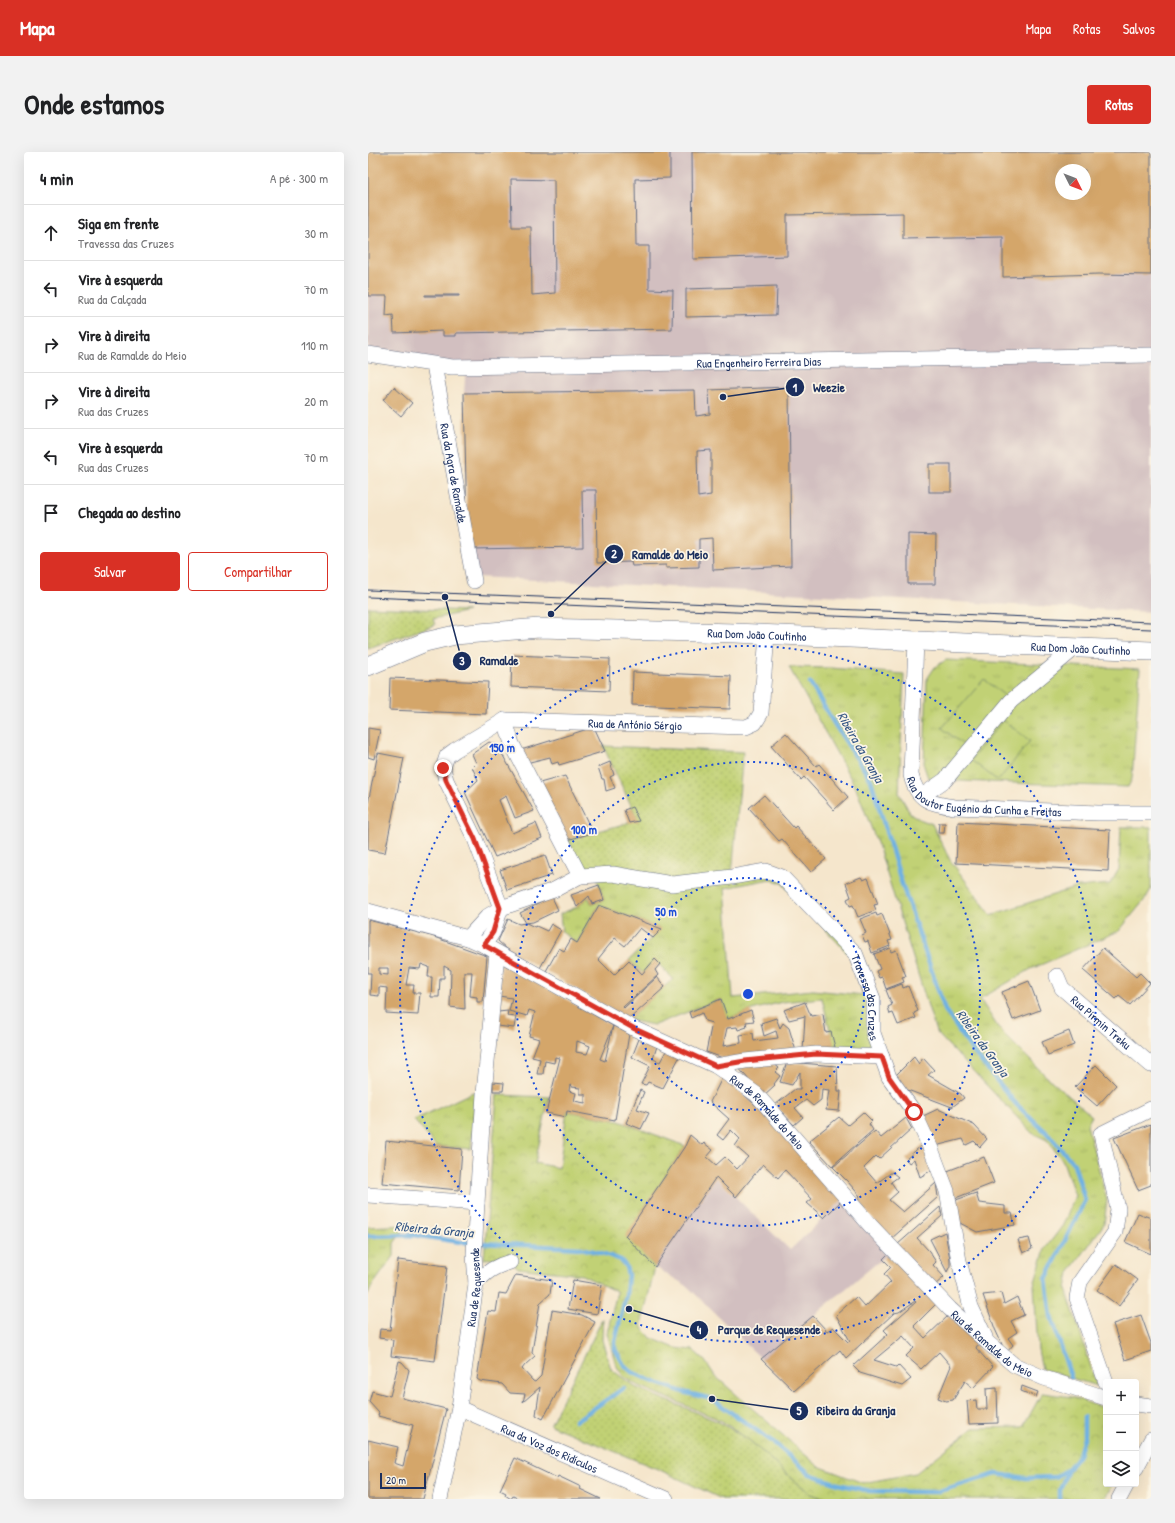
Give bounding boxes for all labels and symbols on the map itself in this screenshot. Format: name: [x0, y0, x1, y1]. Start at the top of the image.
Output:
north arrow: [1055, 164, 1091, 200]
street label: Rua Engenheiro Ferreira Dias: [696, 352, 822, 371]
callout: Weezie: [785, 375, 853, 400]
text: Weezie: [813, 378, 846, 396]
text: 1: [793, 379, 798, 396]
street label: Rua da Agra de Ramalde: [436, 422, 472, 525]
callout: Ramalde do Meio: [604, 542, 716, 567]
text: 2: [611, 545, 617, 562]
text: Ramalde do Meio: [632, 545, 709, 563]
street label: Rua Dom João Coutinho: [707, 624, 807, 645]
street label: Rua Dom João Coutinho: [1031, 637, 1131, 659]
callout: Ramalde: [452, 648, 526, 673]
text: Ramalde: [480, 651, 519, 669]
text: 3: [459, 652, 465, 669]
water label: Ribeira da Granja: [833, 708, 889, 787]
street label: Rua de António Sérgio: [588, 714, 682, 734]
text: 150 m: [489, 739, 515, 756]
route end: [434, 759, 452, 777]
street label: Rua Doutor Eugénio da Cunha e Freitas: [903, 774, 1062, 820]
text: 100 m: [571, 821, 597, 838]
text: 50 m: [655, 903, 677, 920]
street label: Travessa das Cruzes: [848, 952, 884, 1043]
centre of rings: [741, 987, 755, 1001]
street label: Rua Pirmin Treku: [1067, 991, 1135, 1053]
water label: Ribeira da Granja: [953, 1006, 1015, 1082]
street label: Rua de Ramalde do Meio: [727, 1070, 809, 1153]
route start: [905, 1103, 923, 1121]
water label: Ribeira da Granja: [394, 1217, 476, 1242]
street label: Rua de Requesende: [462, 1247, 485, 1328]
street label: Rua de Ramalde do Meio: [948, 1306, 1036, 1381]
callout: Parque de Requesende: [689, 1317, 828, 1342]
text: Parque de Requesende: [718, 1320, 821, 1339]
text: 4: [697, 1321, 702, 1338]
callout: Ribeira da Granja: [789, 1398, 904, 1423]
text: Ribeira da Granja: [817, 1401, 896, 1419]
text: 5: [796, 1402, 802, 1419]
street label: Rua da Voz dos Ridículos: [499, 1419, 601, 1477]
scale bar: [380, 1471, 426, 1490]

